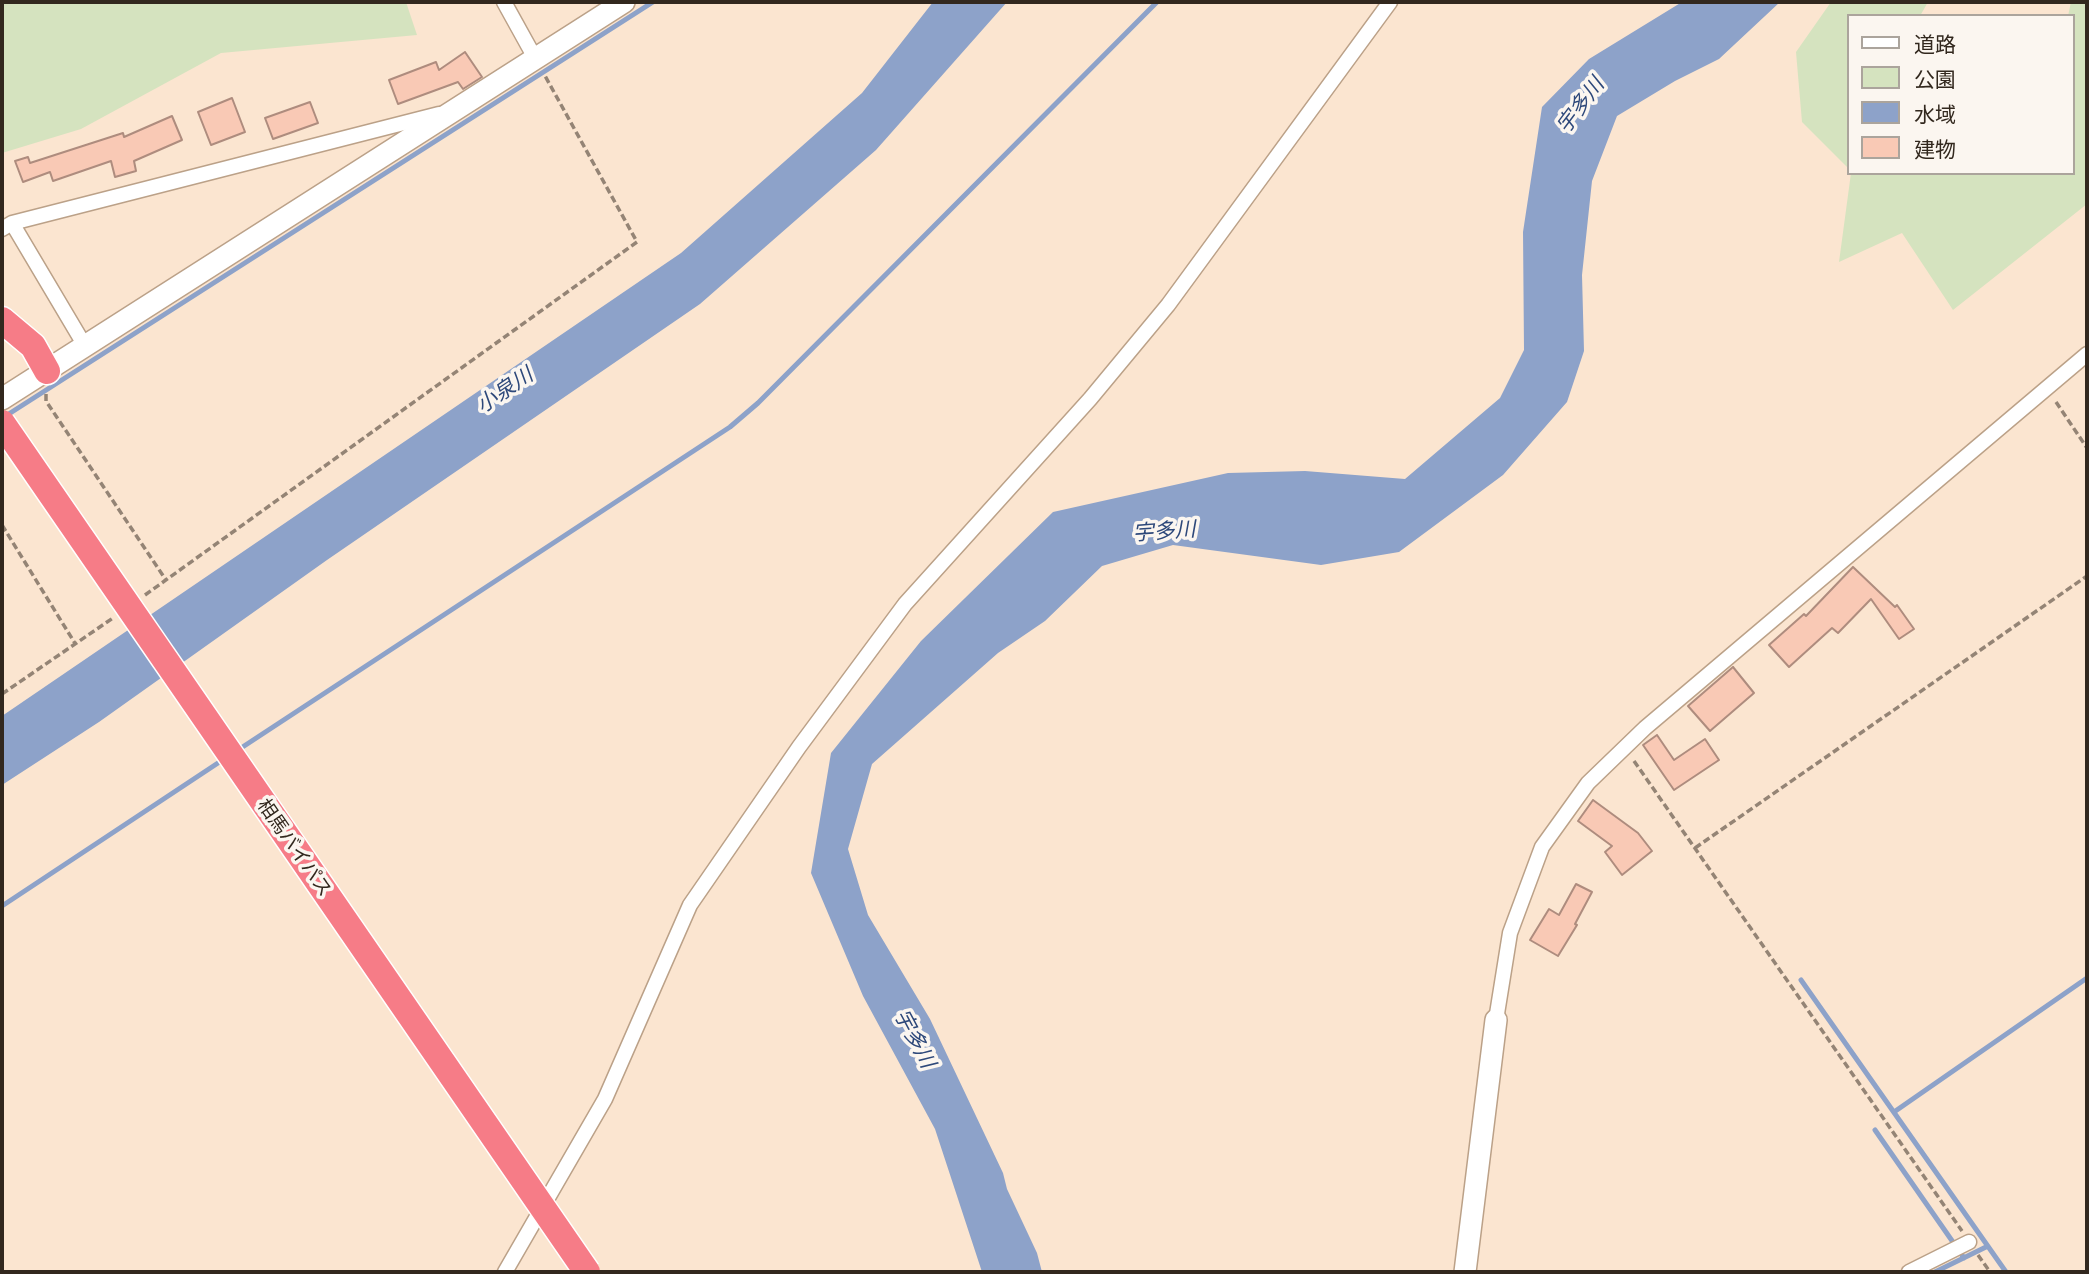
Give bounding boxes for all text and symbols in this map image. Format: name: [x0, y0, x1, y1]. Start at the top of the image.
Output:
legend: [1848, 14, 2075, 175]
text: 道路: [1914, 31, 1956, 58]
text: 公園: [1914, 66, 1956, 93]
water label: 宇多川: [1552, 73, 1610, 139]
text: 水域: [1914, 101, 1956, 128]
text: 建物: [1914, 136, 1956, 163]
water label: 小泉川: [472, 363, 538, 419]
water label: 宇多川: [1132, 517, 1196, 547]
street label: 相馬バイパス: [252, 795, 336, 901]
water label: 宇多川: [888, 1005, 940, 1073]

